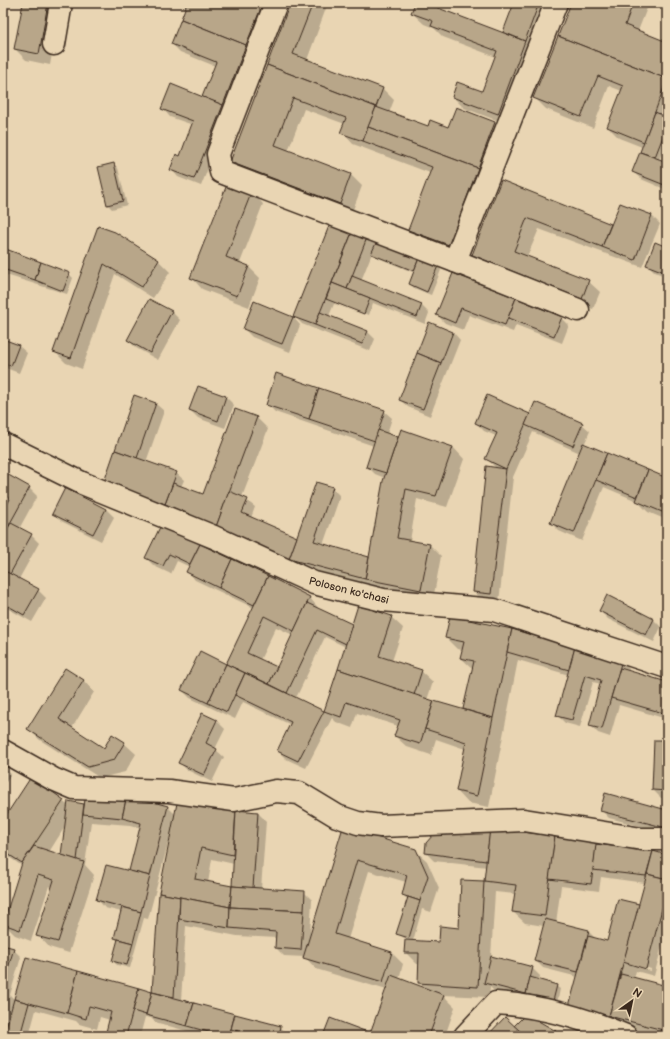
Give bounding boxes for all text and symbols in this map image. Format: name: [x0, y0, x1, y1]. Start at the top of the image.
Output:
street label: Poloson ko'chasi: [308, 574, 390, 607]
north arrow: [612, 981, 652, 1021]
text: N: [630, 985, 644, 1001]

